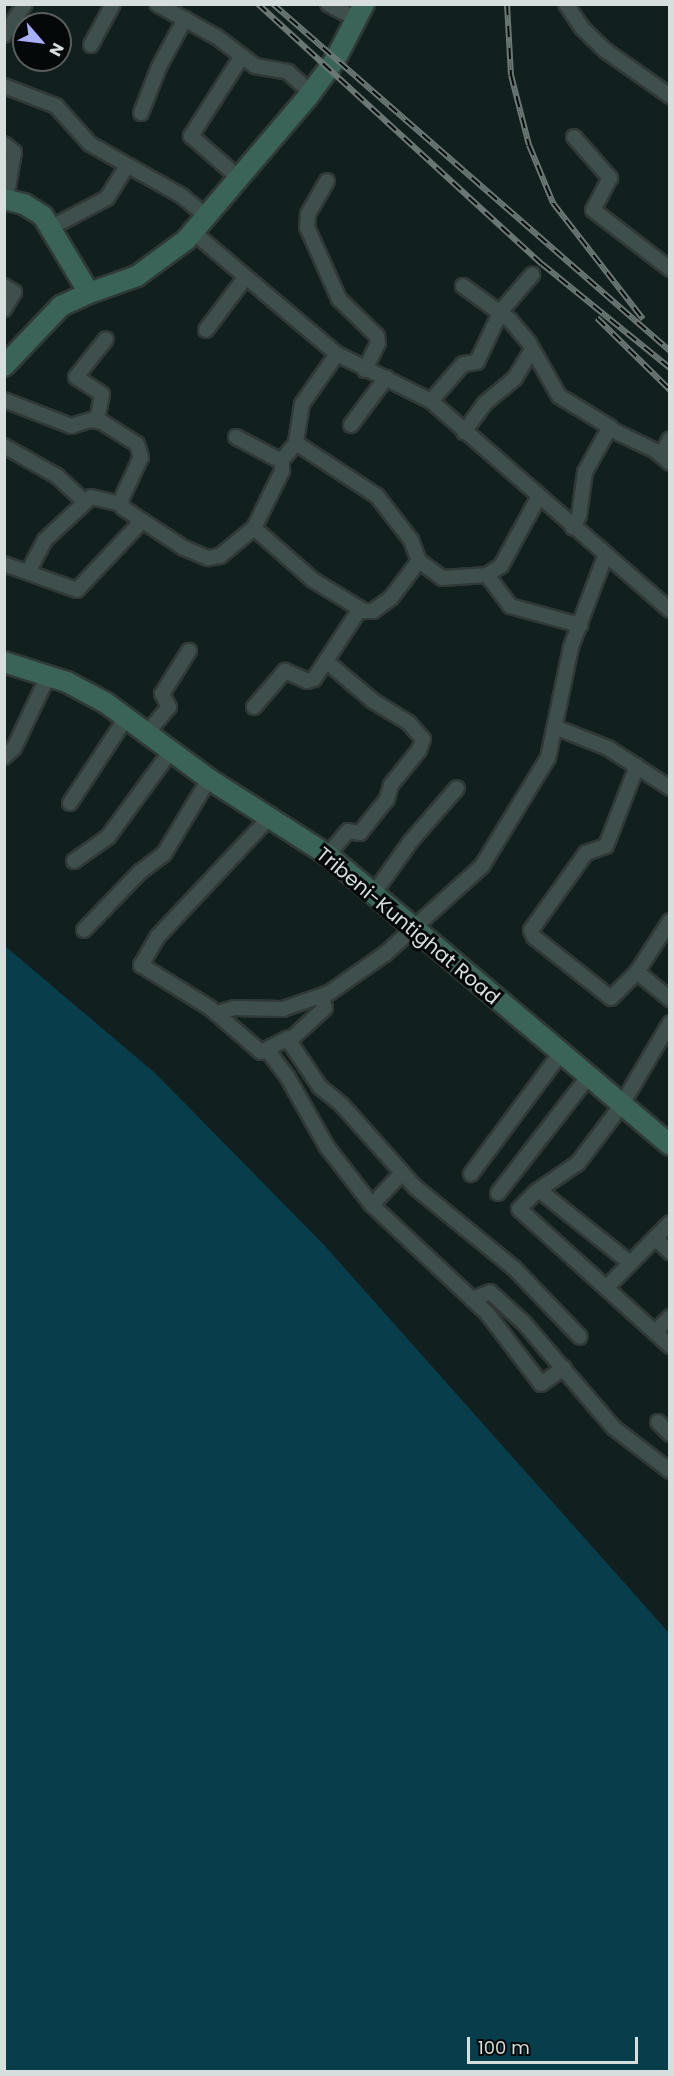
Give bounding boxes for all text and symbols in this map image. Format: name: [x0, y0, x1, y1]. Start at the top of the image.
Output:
north arrow: [12, 12, 72, 72]
text: N: [44, 39, 70, 60]
street label: Tribeni-Kuntighat Road: [311, 842, 505, 1010]
scale bar: [470, 2025, 641, 2063]
text: 100 m: [478, 2035, 530, 2060]

